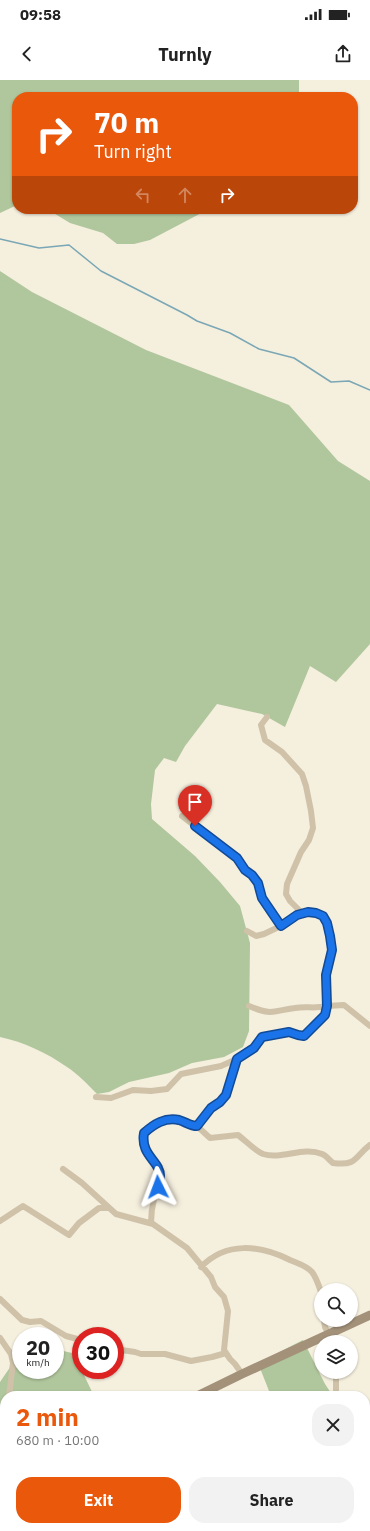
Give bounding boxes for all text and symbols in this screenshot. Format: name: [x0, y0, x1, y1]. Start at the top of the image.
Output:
text: 09:58: [20, 5, 61, 24]
icon: back: [16, 43, 38, 65]
text: Turnly: [158, 43, 212, 66]
icon: share: [332, 43, 354, 65]
text: 70 m: [94, 104, 159, 141]
icon: right: [28, 108, 80, 160]
text: Turn right: [94, 140, 172, 163]
icon: left: [132, 184, 154, 206]
icon: ahead: [174, 184, 196, 206]
icon: right: [216, 184, 238, 206]
pin: [178, 785, 212, 826]
icon: arrive: [184, 791, 206, 813]
position arrow: [137, 1166, 179, 1208]
map controls: [314, 1283, 358, 1379]
button: search: [314, 1283, 358, 1327]
speed limit sign: 30: [72, 1327, 124, 1379]
text: 20: [26, 1334, 50, 1361]
button: layers: [314, 1335, 358, 1379]
text: km/h: [26, 1356, 50, 1369]
text: 2 min: [16, 1401, 79, 1433]
button: close: [312, 1404, 354, 1446]
text: 680 m · 10:00: [16, 1432, 99, 1449]
button: Exit: [16, 1477, 181, 1523]
button: Share: [189, 1477, 354, 1523]

